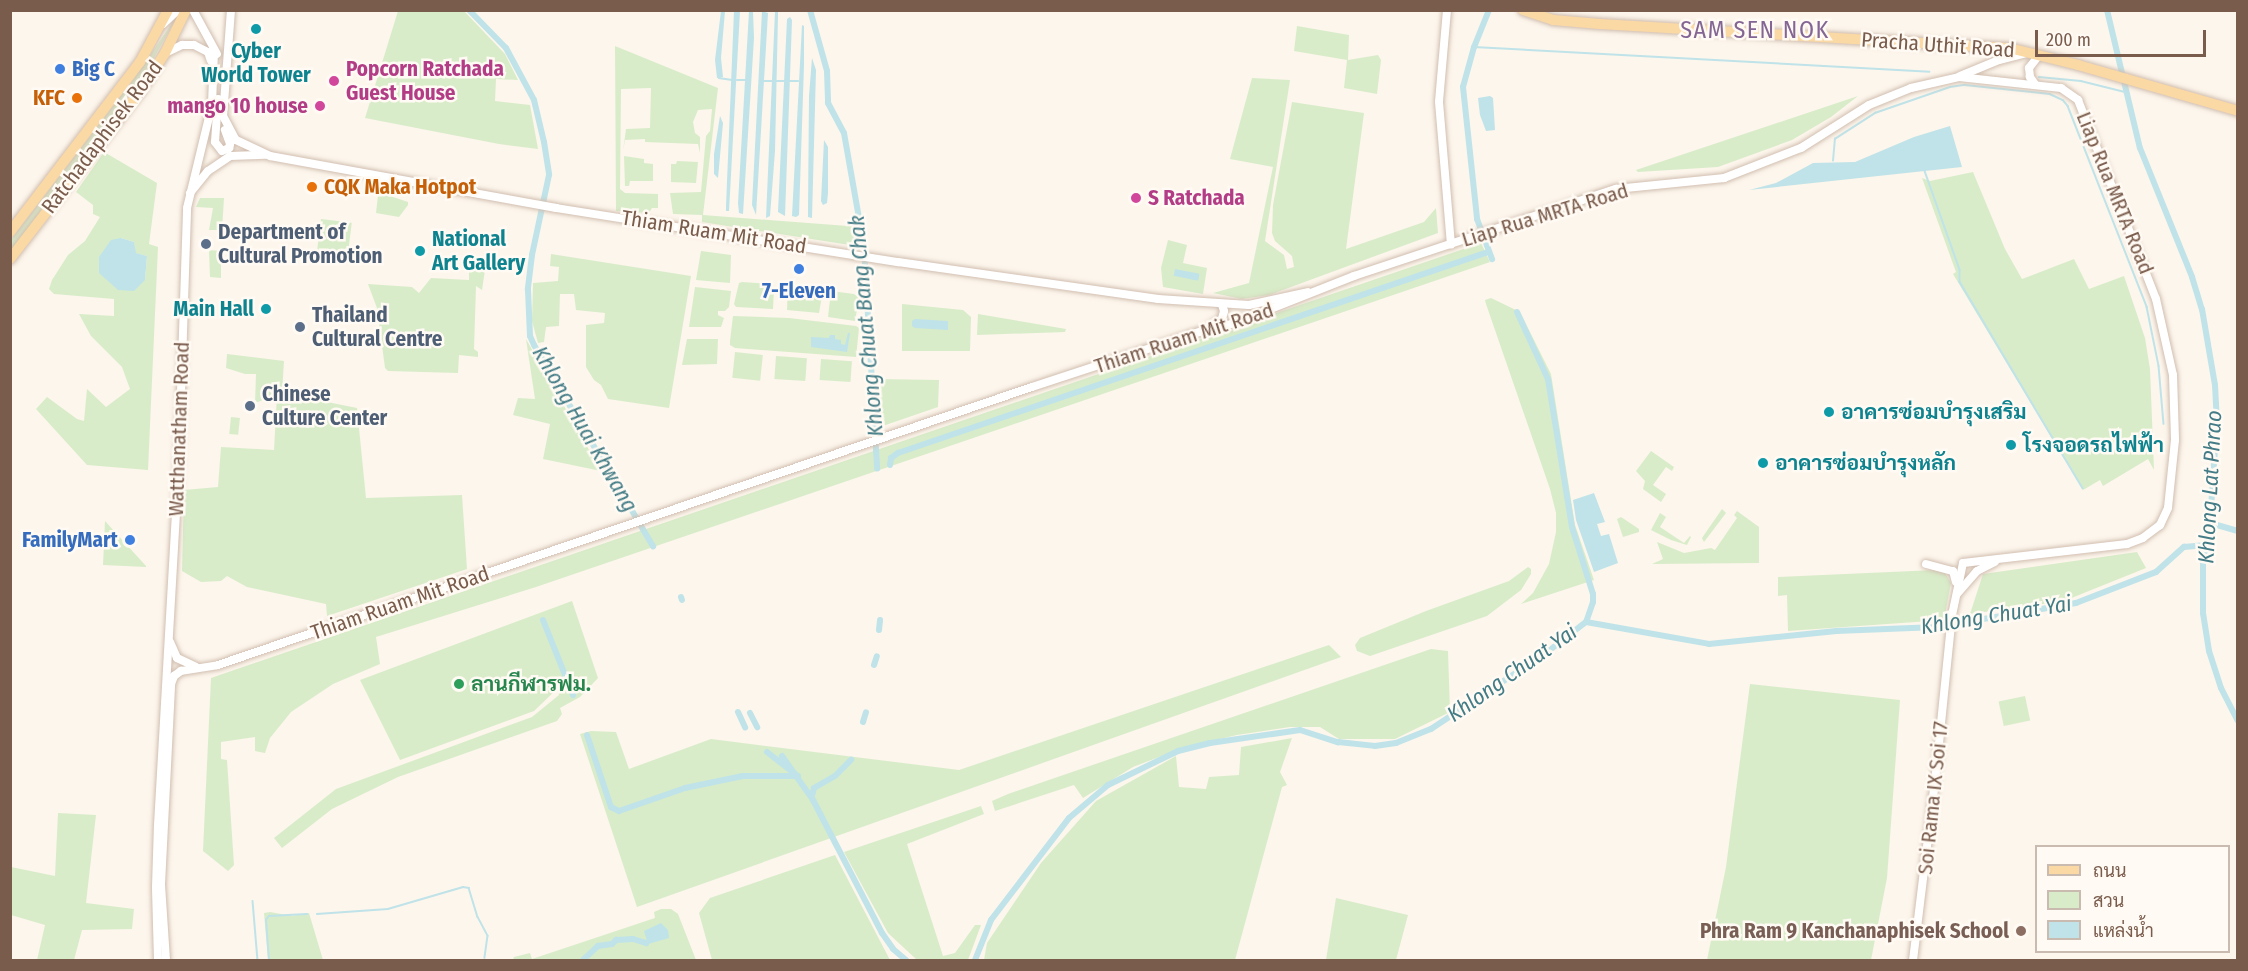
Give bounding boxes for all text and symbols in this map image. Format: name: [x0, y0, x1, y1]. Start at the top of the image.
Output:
district label: SAM SEN NOK: [1680, 17, 1830, 45]
scale bar: [2038, 18, 2209, 56]
marker: Cyber World Tower: [249, 22, 263, 36]
street label: Pracha Uthit Road: [1860, 27, 2016, 63]
text: 200 m: [2046, 29, 2091, 51]
place label: Cyber World Tower: [201, 38, 311, 88]
street label: Ratchadaphisek Road: [36, 56, 168, 218]
place label: Big C: [72, 56, 115, 82]
place label: Popcorn Ratchada Guest House: [346, 56, 504, 106]
marker: Big C: [53, 62, 67, 76]
marker: Popcorn Ratchada Guest House: [327, 74, 341, 88]
place label: KFC: [33, 85, 65, 111]
marker: KFC: [70, 91, 84, 105]
place label: mango 10 house: [167, 93, 308, 119]
marker: mango 10 house: [313, 99, 327, 113]
street label: Liap Rua MRTA Road: [2071, 108, 2159, 278]
place label: CQK Maka Hotpot: [324, 174, 476, 200]
street label: Liap Rua MRTA Road: [1459, 178, 1631, 252]
marker: CQK Maka Hotpot: [305, 180, 319, 194]
place label: S Ratchada: [1148, 185, 1245, 211]
marker: S Ratchada: [1129, 191, 1143, 205]
street label: Thiam Ruam Mit Road: [620, 205, 808, 259]
water label: Khlong Chuat Bang Chak: [843, 214, 889, 438]
place label: Department of Cultural Promotion: [218, 219, 383, 269]
place label: National Art Gallery: [432, 226, 525, 276]
marker: Department of Cultural Promotion: [199, 237, 213, 251]
marker: National Art Gallery: [413, 244, 427, 258]
marker: 7-Eleven: [792, 262, 806, 276]
place label: 7-Eleven: [762, 278, 836, 304]
place label: Main Hall: [173, 296, 254, 322]
street label: Thiam Ruam Mit Road: [1091, 297, 1277, 379]
marker: Main Hall: [259, 302, 273, 316]
place label: Thailand Cultural Centre: [312, 302, 442, 352]
marker: Thailand Cultural Centre: [293, 320, 307, 334]
street label: Watthanatham Road: [163, 341, 195, 517]
water label: Khlong Huai Khwang: [527, 341, 643, 517]
place label: Chinese Culture Center: [262, 381, 387, 431]
marker: Chinese Culture Center: [243, 399, 257, 413]
place label: อาคารซ่อมบำรุงเสริม: [1841, 399, 2027, 425]
marker: อาคารซ่อมบำรุงเสริม: [1822, 405, 1836, 419]
water label: Khlong Lat Phrao: [2193, 410, 2227, 564]
place label: โรงจอดรถไฟฟ้า: [2023, 432, 2164, 458]
marker: โรงจอดรถไฟฟ้า: [2004, 438, 2018, 452]
place label: อาคารซ่อมบำรุงหลัก: [1775, 450, 1956, 476]
marker: อาคารซ่อมบำรุงหลัก: [1756, 456, 1770, 470]
place label: FamilyMart: [22, 527, 118, 553]
marker: FamilyMart: [123, 533, 137, 547]
street label: Thiam Ruam Mit Road: [308, 561, 492, 645]
water label: Khlong Chuat Yai: [1919, 590, 2073, 640]
water label: Khlong Chuat Yai: [1442, 618, 1582, 728]
place label: ลานกีฬารฟม.: [471, 671, 591, 697]
marker: ลานกีฬารฟม.: [452, 677, 466, 691]
street label: Soi Rama IX Soi 17: [1912, 720, 1954, 876]
legend: [2035, 845, 2230, 953]
text: ถนน: [2093, 860, 2126, 882]
text: สวน: [2093, 890, 2124, 912]
place label: Phra Ram 9 Kanchanaphisek School: [1700, 918, 2009, 944]
text: แหล่งน้ำ: [2093, 920, 2154, 942]
marker: Phra Ram 9 Kanchanaphisek School: [2014, 924, 2028, 938]

